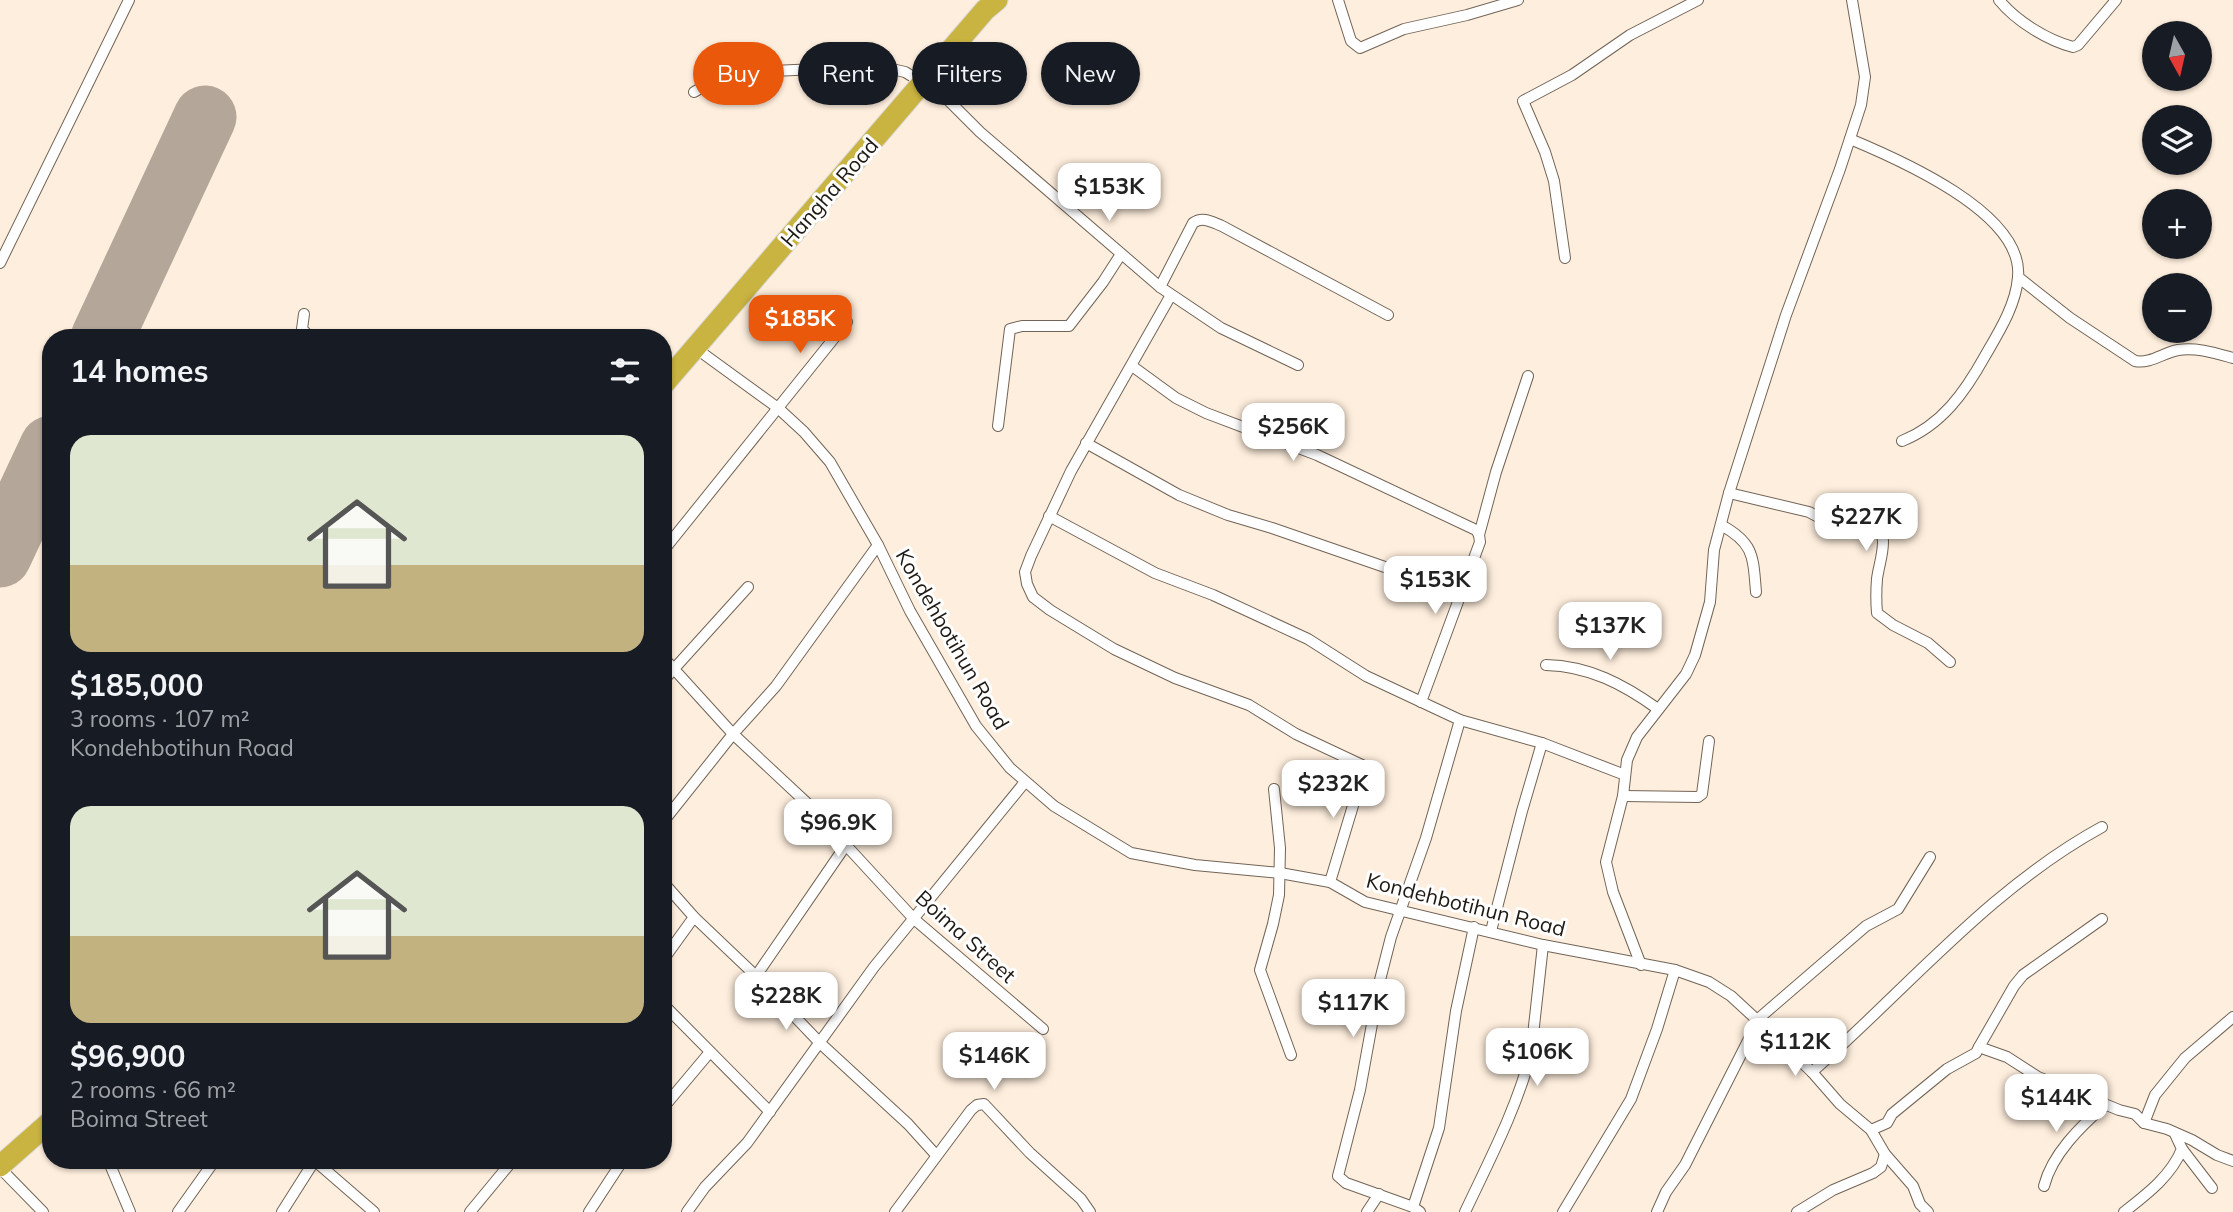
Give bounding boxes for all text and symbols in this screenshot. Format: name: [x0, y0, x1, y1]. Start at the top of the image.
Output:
north arrow: [2142, 21, 2212, 91]
map controls: [2142, 21, 2212, 343]
chip: Buy: [693, 42, 784, 105]
chip: Rent: [798, 42, 898, 105]
chip: Filters: [912, 42, 1027, 105]
chip: New: [1041, 42, 1140, 105]
button: layers: [2142, 105, 2212, 175]
street label: Hangha Road: [775, 132, 883, 252]
pin: $153K: [1060, 164, 1158, 223]
text: $153K: [1074, 171, 1144, 200]
button: +: [2142, 189, 2212, 259]
button: −: [2142, 273, 2212, 343]
pin: $185K: [751, 296, 849, 355]
text: $185K: [765, 303, 835, 332]
text: 14 homes: [70, 352, 209, 390]
icon: filters: [606, 352, 644, 390]
pin: $256K: [1244, 404, 1342, 463]
text: $256K: [1258, 411, 1328, 440]
icon: home: [294, 481, 420, 607]
pin: $227K: [1817, 494, 1915, 553]
text: $227K: [1831, 501, 1901, 530]
street label: Kondehbotihun Road: [891, 544, 1015, 734]
pin: $153K: [1386, 556, 1484, 616]
text: $153K: [1400, 564, 1470, 593]
pin: $137K: [1561, 602, 1659, 662]
text: $137K: [1575, 610, 1645, 639]
text: $185,000: [70, 666, 203, 704]
text: 3 rooms · 107 m²: [70, 704, 250, 733]
text: Kondehbotihun Road: [70, 733, 294, 762]
pin: $232K: [1284, 760, 1382, 820]
text: $232K: [1298, 768, 1368, 797]
pin: $96.9K: [781, 800, 895, 859]
text: $96.9K: [800, 807, 876, 836]
icon: home: [294, 852, 420, 978]
street label: Kondehbotihun Road: [1364, 867, 1568, 941]
street label: Boima Street: [911, 884, 1021, 988]
pin: $228K: [737, 972, 835, 1032]
pin: $117K: [1304, 979, 1402, 1039]
text: $228K: [751, 980, 821, 1009]
text: $117K: [1318, 987, 1388, 1016]
pin: $112K: [1746, 1018, 1844, 1078]
text: $112K: [1760, 1026, 1830, 1055]
pin: $106K: [1488, 1028, 1586, 1088]
pin: $146K: [945, 1032, 1043, 1092]
text: $106K: [1502, 1036, 1572, 1065]
text: $96,900: [70, 1037, 185, 1075]
text: $146K: [959, 1040, 1029, 1069]
pin: $144K: [2007, 1074, 2105, 1134]
text: 2 rooms · 66 m²: [70, 1075, 236, 1104]
text: $144K: [2021, 1082, 2091, 1111]
text: Boima Street: [70, 1104, 208, 1133]

